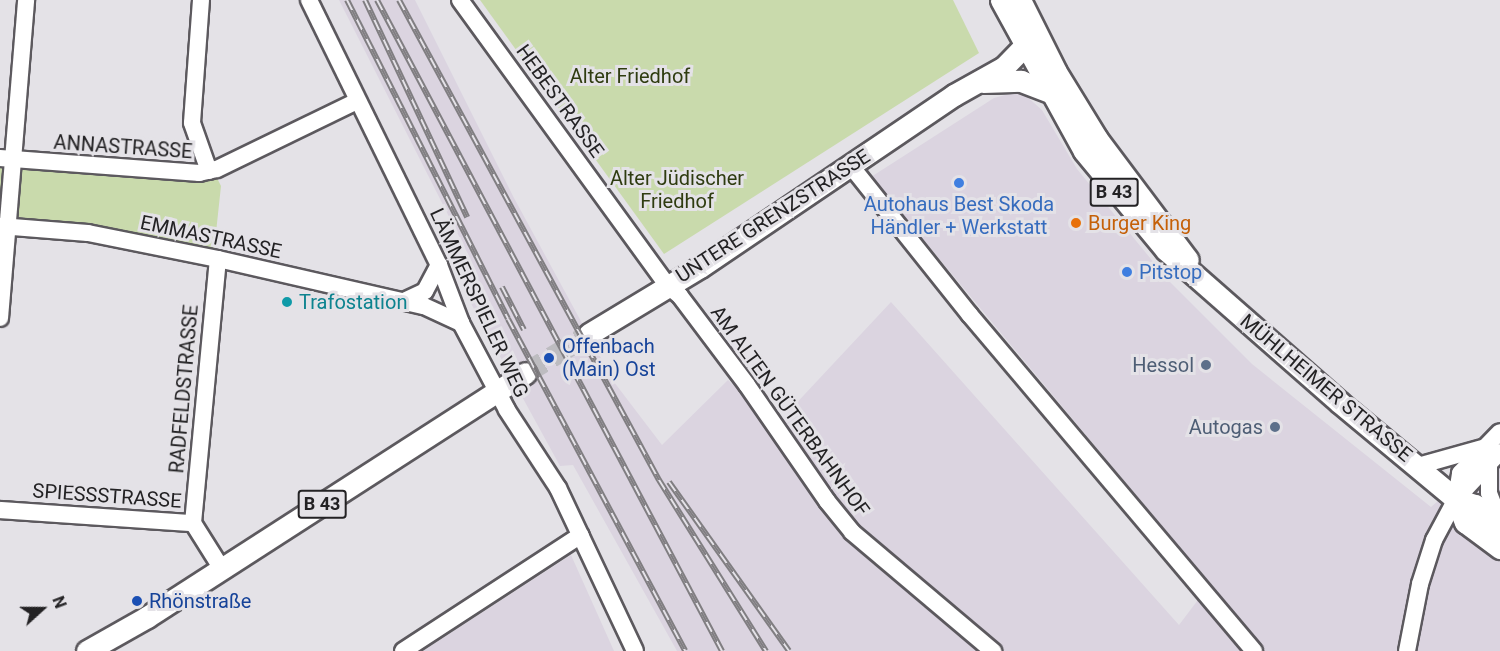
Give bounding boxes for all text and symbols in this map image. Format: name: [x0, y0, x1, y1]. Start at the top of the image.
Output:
street label: HEBESTRASSE: [511, 40, 609, 162]
park label: Alter Friedhof: [570, 64, 690, 88]
street label: ANNASTRASSE: [53, 130, 193, 164]
street label: UNTERE GRENZSTRASSE: [671, 144, 875, 288]
park label: Alter Jüdischer Friedhof: [610, 167, 744, 214]
marker: Autohaus Best Skoda Händler + Werkstatt: [952, 176, 966, 190]
road number: B 43: [1088, 177, 1140, 207]
place label: Autohaus Best Skoda Händler + Werkstatt: [864, 192, 1054, 239]
street label: LÄMMERSPIELER WEG: [425, 205, 533, 401]
street label: EMMASTRASSE: [138, 210, 284, 264]
place label: Burger King: [1088, 211, 1191, 235]
marker: Burger King: [1069, 216, 1083, 230]
place label: Pitstop: [1139, 260, 1202, 284]
marker: Pitstop: [1120, 265, 1134, 279]
place label: Trafostation: [299, 290, 407, 314]
marker: Trafostation: [280, 295, 294, 309]
street label: AM ALTEN GÜTERBAHNHOF: [706, 301, 874, 521]
street label: RADFELDSTRASSE: [165, 304, 203, 474]
street label: MÜHLHEIMER STRASSE: [1235, 309, 1417, 467]
place label: Offenbach (Main) Ost: [562, 334, 656, 381]
marker: Offenbach (Main) Ost: [540, 349, 558, 367]
place label: Hessol: [1132, 353, 1194, 377]
marker: Hessol: [1199, 358, 1213, 372]
place label: Autogas: [1189, 415, 1263, 439]
marker: Autogas: [1268, 420, 1282, 434]
street label: SPIESSSTRASSE: [32, 479, 182, 513]
road number: B 43: [296, 489, 348, 519]
north arrow: [12, 579, 72, 639]
place label: Rhönstraße: [149, 589, 251, 613]
text: N: [48, 594, 70, 611]
marker: Rhönstraße: [130, 594, 144, 608]

